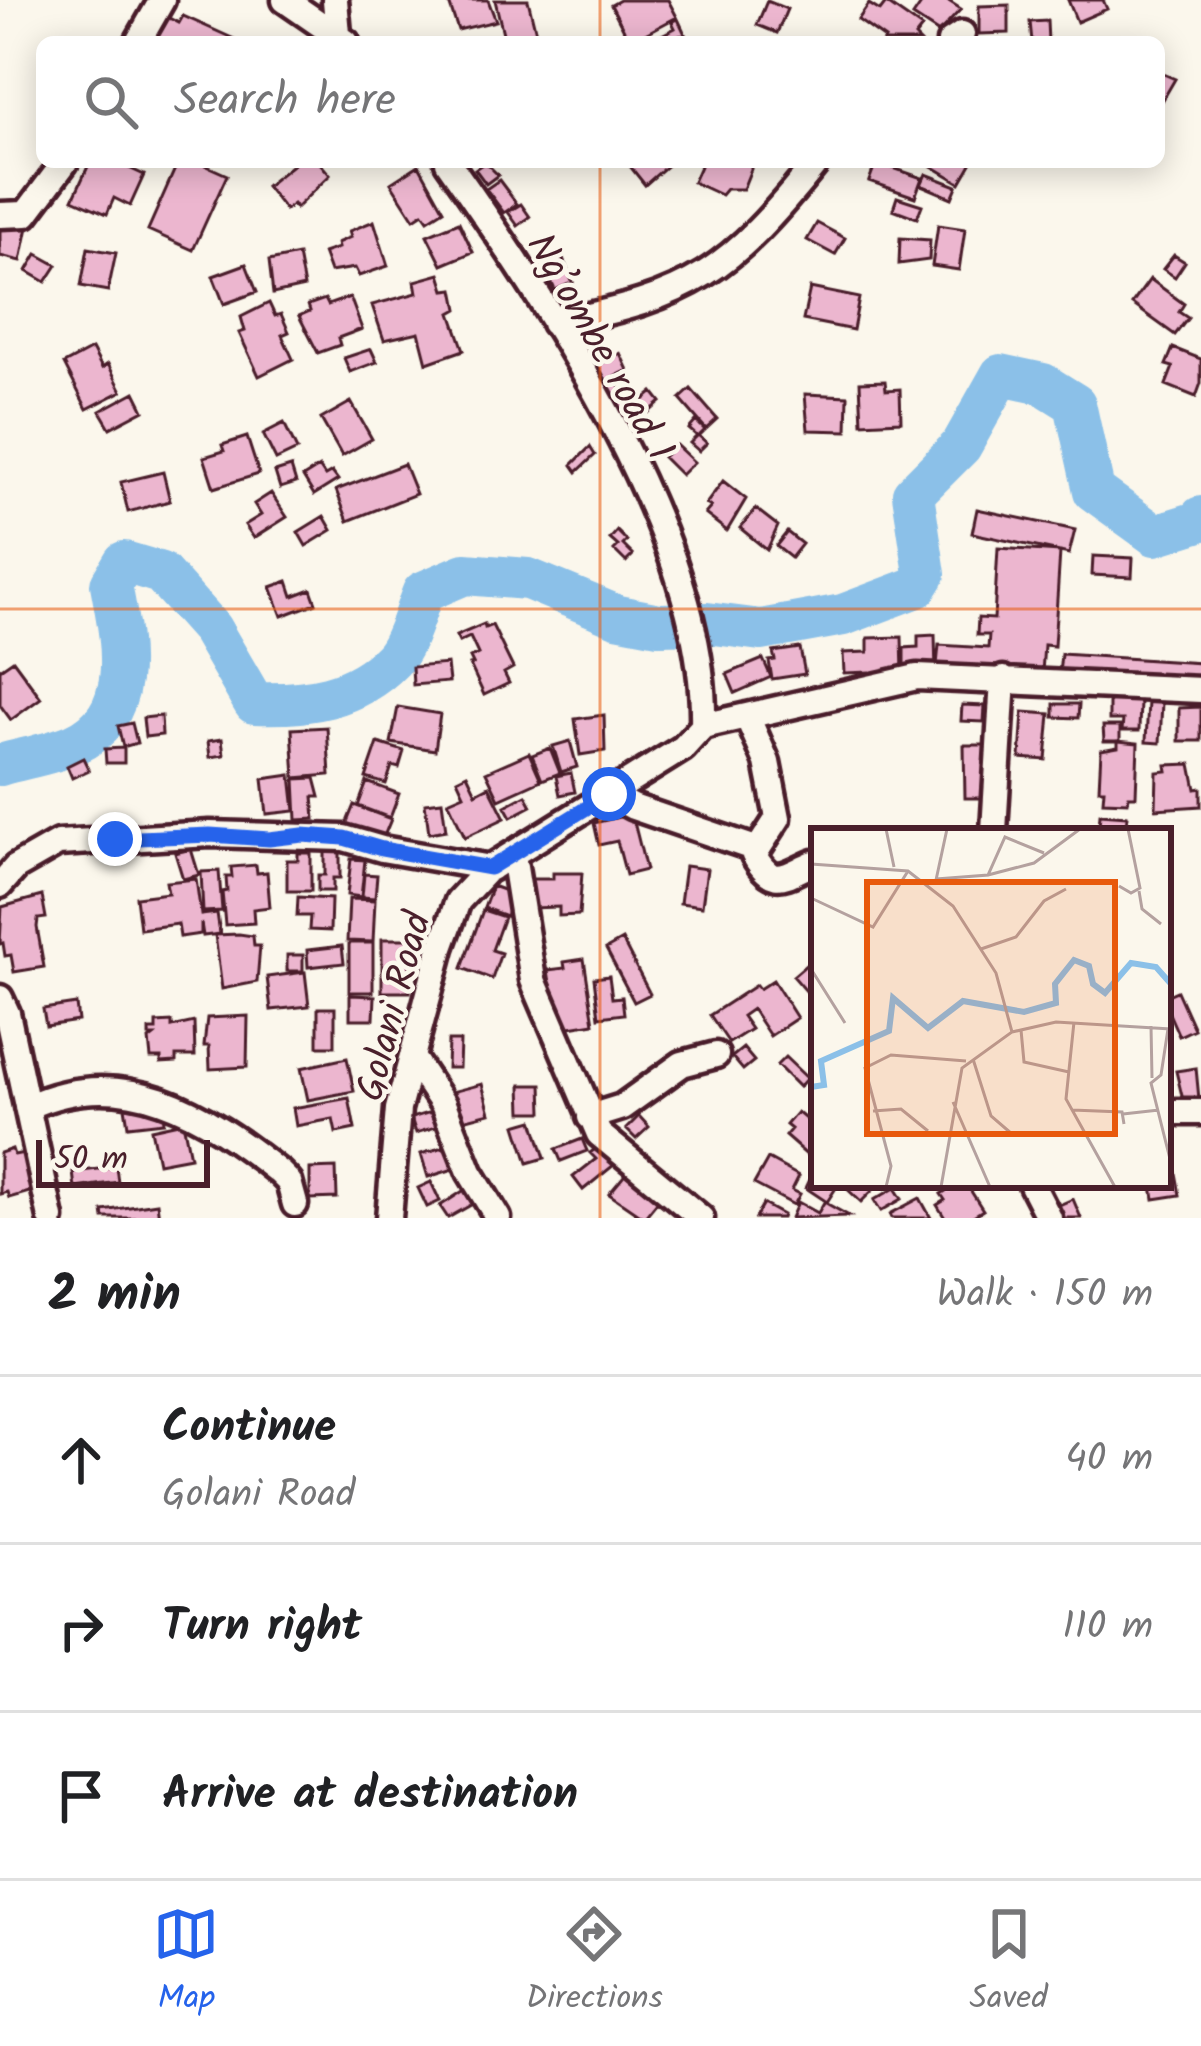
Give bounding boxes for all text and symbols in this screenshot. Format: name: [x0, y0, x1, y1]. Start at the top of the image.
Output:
search box: [36, 36, 1165, 168]
text: Search here: [174, 66, 396, 138]
icon: search: [78, 69, 144, 135]
street label: Ng’ombe road 1: [508, 222, 689, 474]
route start: [582, 767, 636, 821]
route end: [88, 812, 142, 866]
inset map: [811, 828, 1171, 1188]
street label: Golani Road: [341, 904, 451, 1108]
scale bar: [36, 1134, 210, 1187]
text: 50 m: [54, 1134, 128, 1187]
text: 2 min: [48, 1256, 181, 1337]
text: Walk · 150 m: [936, 1265, 1153, 1327]
text: Continue: [162, 1393, 336, 1465]
icon: ahead: [48, 1427, 114, 1493]
text: 40 m: [1065, 1429, 1153, 1491]
text: Golani Road: [162, 1465, 355, 1527]
text: Turn right: [162, 1592, 362, 1664]
icon: right: [48, 1595, 114, 1661]
text: 110 m: [1062, 1597, 1153, 1659]
text: Arrive at destination: [162, 1760, 578, 1832]
icon: arrive: [48, 1763, 114, 1829]
tab: Map: [153, 1901, 219, 2026]
tab: Directions: [526, 1901, 663, 2026]
tab: Saved: [969, 1901, 1048, 2026]

